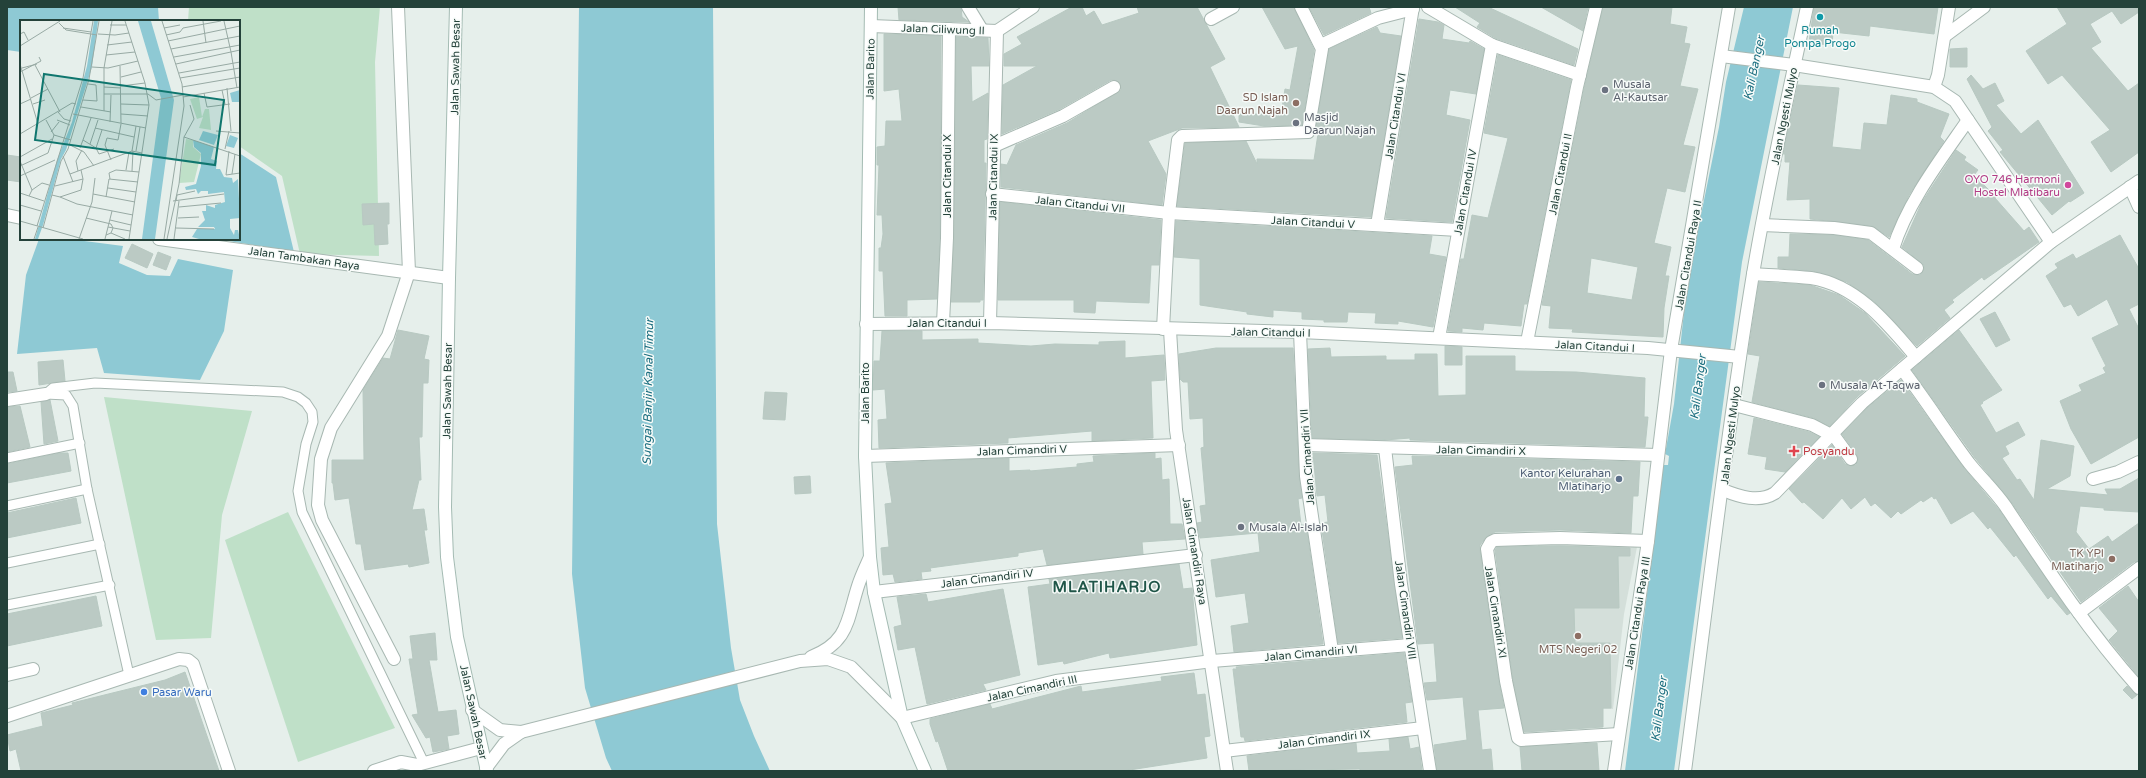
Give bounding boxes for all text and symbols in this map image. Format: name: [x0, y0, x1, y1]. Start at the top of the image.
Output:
marker: Rumah Pompa Progo: [1815, 12, 1825, 22]
street label: Jalan Sawah Besar: [448, 18, 463, 115]
inset map: [20, 20, 240, 240]
street label: Jalan Ciliwung II: [901, 22, 985, 37]
place label: Rumah Pompa Progo: [1784, 24, 1856, 50]
water label: Kali Banger: [1740, 33, 1768, 101]
street label: Jalan Barito: [863, 38, 878, 100]
street label: Jalan Ngesti Mulyo: [1769, 66, 1800, 166]
street label: Jalan Citandui VI: [1382, 72, 1409, 160]
place label: Musala Al-Kautsar: [1613, 78, 1669, 104]
marker: Musala Al-Kautsar: [1600, 85, 1610, 95]
place label: SD Islam Daarun Najah: [1216, 91, 1288, 117]
marker: SD Islam Daarun Najah: [1291, 98, 1301, 108]
place label: Masjid Daarun Najah: [1304, 111, 1376, 137]
marker: Masjid Daarun Najah: [1291, 118, 1301, 128]
street label: Jalan Citandui II: [1546, 132, 1575, 216]
street label: Jalan Citandui IX: [986, 133, 1001, 221]
street label: Jalan Citandui X: [941, 134, 954, 218]
street label: Jalan Citandui IV: [1452, 148, 1480, 236]
place label: OYO 746 Harmoni Hostel Mlatibaru: [1964, 173, 2060, 199]
marker: OYO 746 Harmoni Hostel Mlatibaru: [2063, 180, 2073, 190]
street label: Jalan Citandui VII: [1034, 193, 1126, 216]
street label: Jalan Citandui Raya II: [1672, 199, 1705, 311]
street label: Jalan Citandui V: [1271, 214, 1356, 231]
street label: Jalan Tambakan Raya: [247, 244, 361, 273]
water label: Sungai Banjir Kanal Timur: [640, 317, 656, 465]
street label: Jalan Citandui I: [907, 317, 987, 330]
street label: Jalan Citandui I: [1231, 325, 1311, 340]
street label: Jalan Citandui I: [1555, 338, 1635, 355]
street label: Jalan Sawah Besar: [440, 342, 455, 439]
water label: Kali Banger: [1687, 352, 1709, 420]
street label: Jalan Barito: [859, 362, 872, 424]
place label: Musala At-Taqwa: [1830, 379, 1920, 392]
marker: Musala At-Taqwa: [1817, 380, 1827, 390]
street label: Jalan Ngesti Mulyo: [1718, 385, 1743, 485]
street label: Jalan Cimandiri VII: [1298, 408, 1317, 506]
street label: Jalan Cimandiri V: [977, 442, 1068, 459]
street label: Jalan Cimandiri X: [1436, 443, 1526, 458]
marker: Posyandu: [1788, 445, 1800, 457]
place label: Posyandu: [1803, 445, 1855, 458]
place label: Kantor Kelurahan Mlatiharjo: [1520, 467, 1611, 493]
marker: Kantor Kelurahan Mlatiharjo: [1614, 474, 1624, 484]
street label: Jalan Cimandiri Raya: [1180, 496, 1209, 606]
place label: Musala Al-Islah: [1249, 521, 1328, 534]
marker: Musala Al-Islah: [1236, 522, 1246, 532]
place label: TK YPI Mlatiharjo: [2051, 547, 2104, 573]
marker: TK YPI Mlatiharjo: [2107, 554, 2117, 564]
street label: Jalan Citandui Raya III: [1622, 555, 1653, 671]
street label: Jalan Cimandiri VIII: [1392, 560, 1419, 660]
street label: Jalan Cimandiri XI: [1482, 565, 1509, 659]
street label: Jalan Cimandiri IV: [940, 566, 1035, 591]
district label: MLATIHARJO: [1053, 578, 1161, 596]
marker: MTS Negeri 02: [1573, 631, 1583, 641]
street label: Jalan Cimandiri VI: [1264, 643, 1358, 664]
place label: MTS Negeri 02: [1539, 643, 1617, 656]
street label: Jalan Sawah Besar: [457, 664, 490, 761]
street label: Jalan Cimandiri III: [986, 673, 1078, 704]
water label: Kali Banger: [1648, 674, 1670, 742]
place label: Pasar Waru: [152, 686, 212, 699]
marker: Pasar Waru: [139, 687, 149, 697]
street label: Jalan Cimandiri IX: [1277, 727, 1371, 752]

